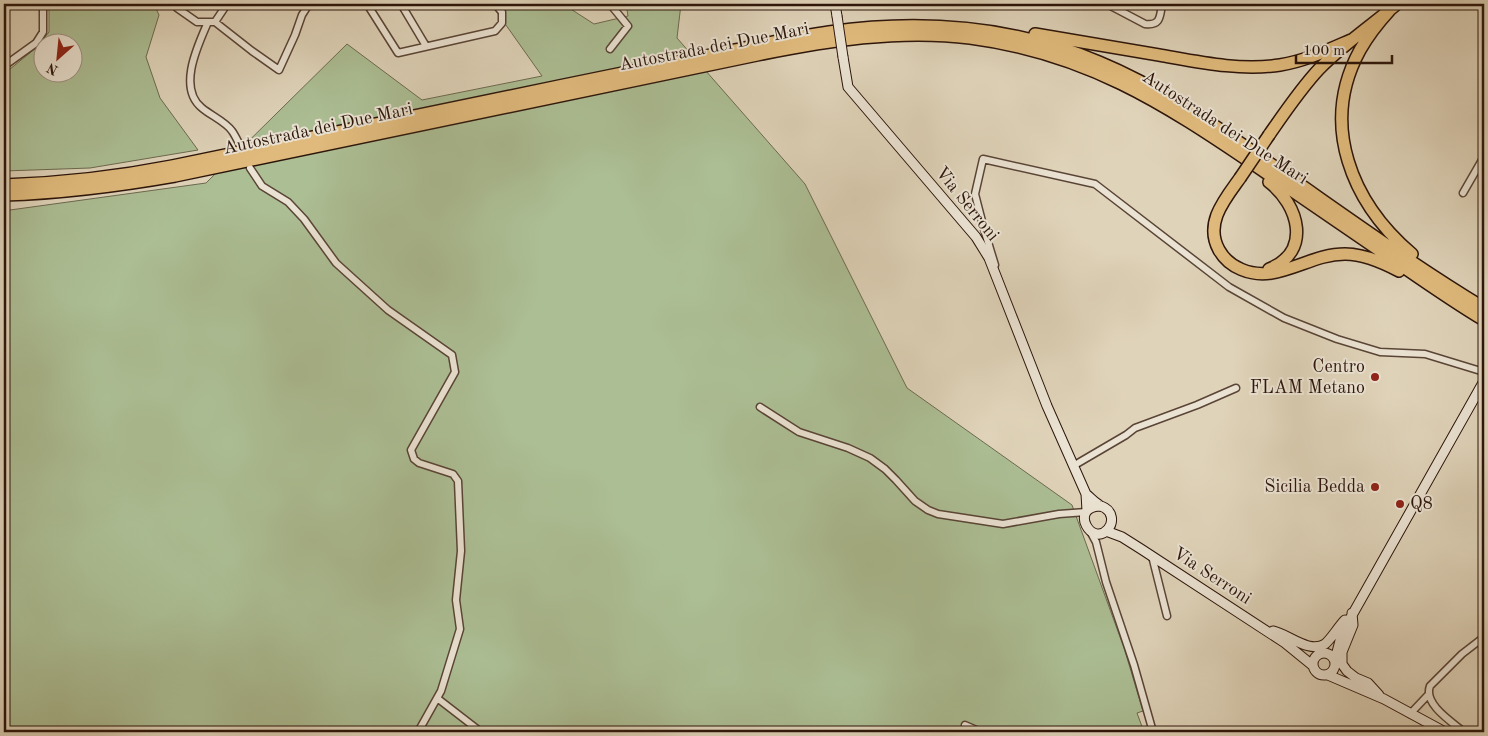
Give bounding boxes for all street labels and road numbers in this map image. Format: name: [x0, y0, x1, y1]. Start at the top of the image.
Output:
street label: Autostrada dei Due Mari: [618, 20, 811, 74]
street label: Autostrada dei Due Mari: [1139, 68, 1311, 188]
street label: Autostrada dei Due Mari: [222, 100, 414, 158]
street label: Via Serroni: [932, 164, 1002, 245]
street label: Via Serroni: [1170, 544, 1255, 608]

